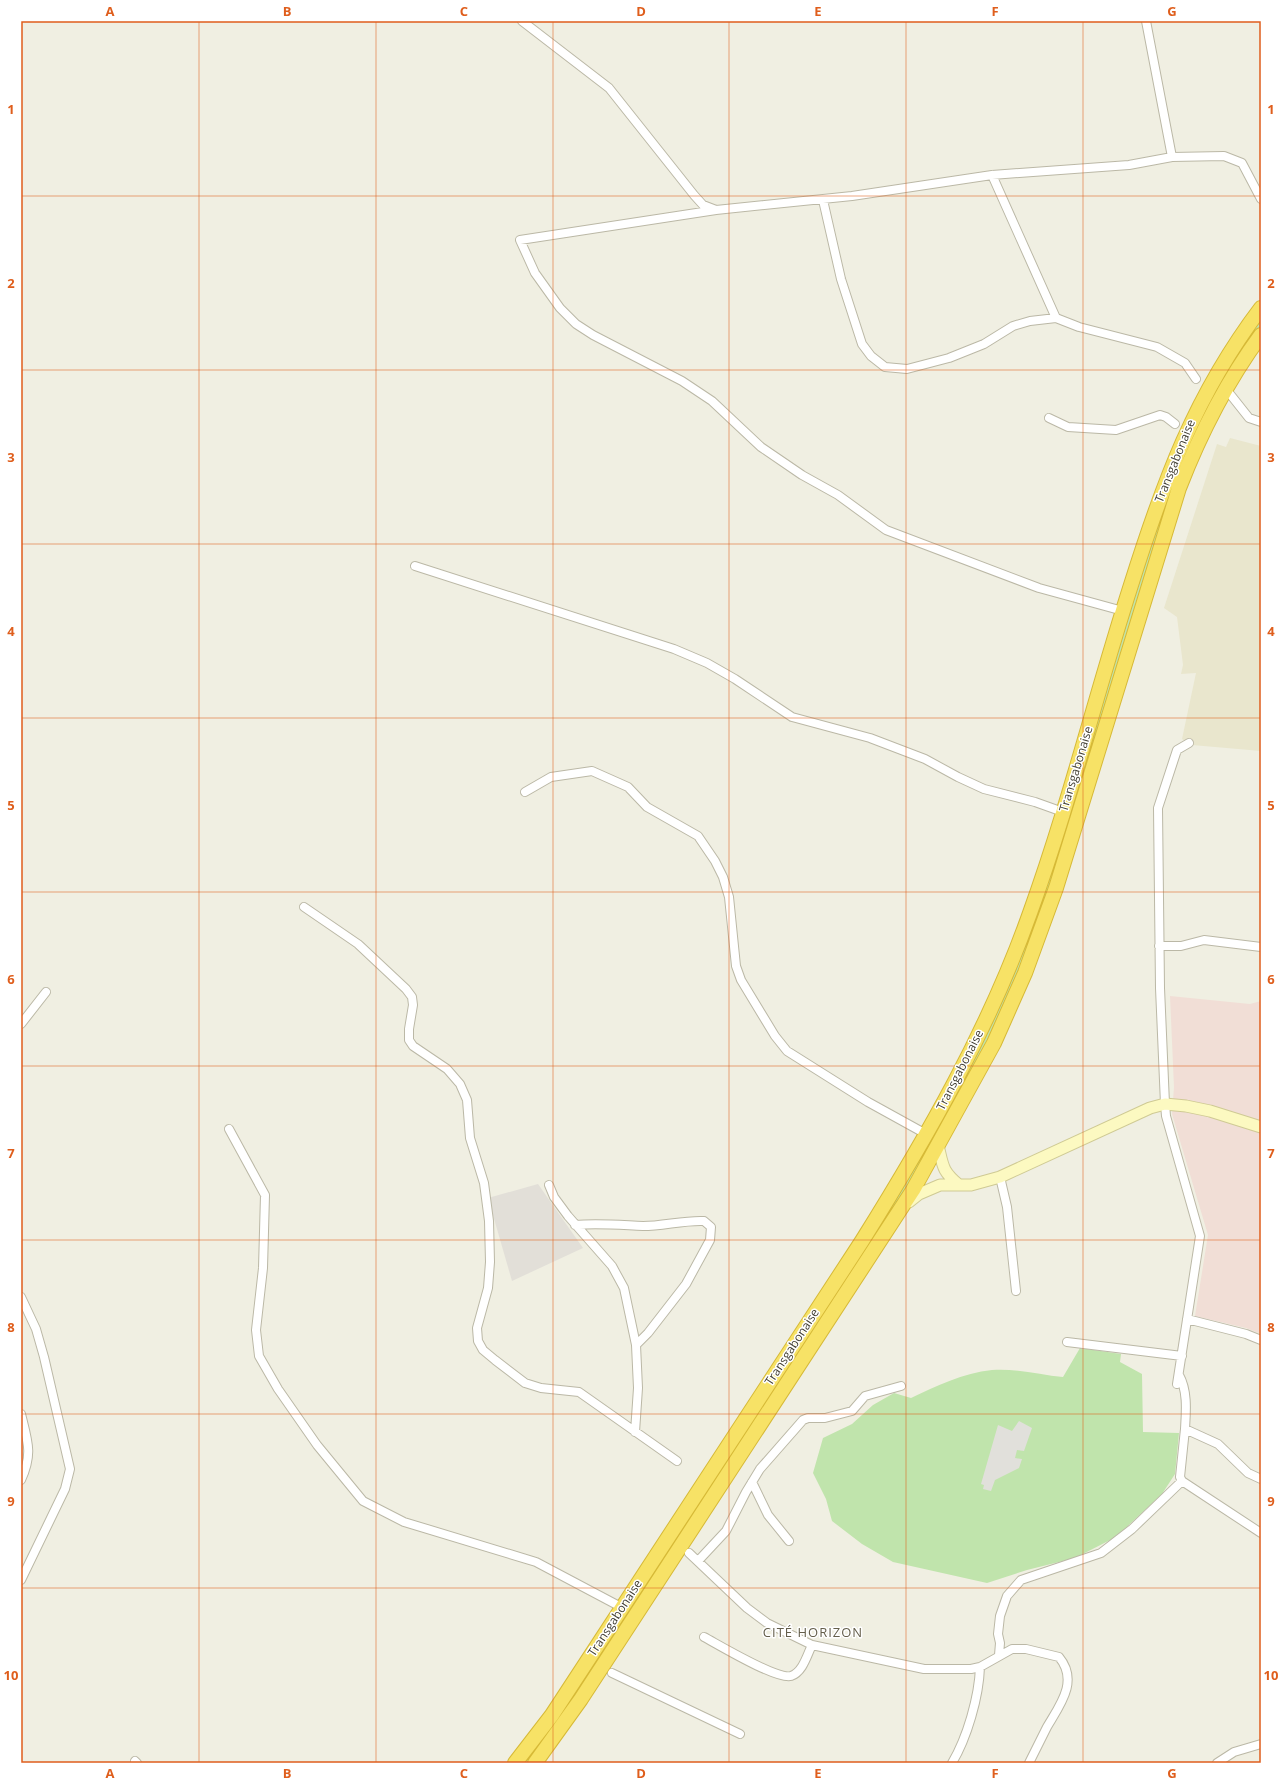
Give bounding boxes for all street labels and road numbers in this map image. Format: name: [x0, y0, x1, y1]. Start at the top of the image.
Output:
street label: Transgabonaise: [1150, 416, 1199, 505]
street label: Transgabonaise: [1054, 724, 1097, 814]
street label: Transgabonaise: [932, 1026, 987, 1113]
street label: Transgabonaise: [760, 1305, 823, 1388]
street label: Transgabonaise: [583, 1576, 646, 1659]

